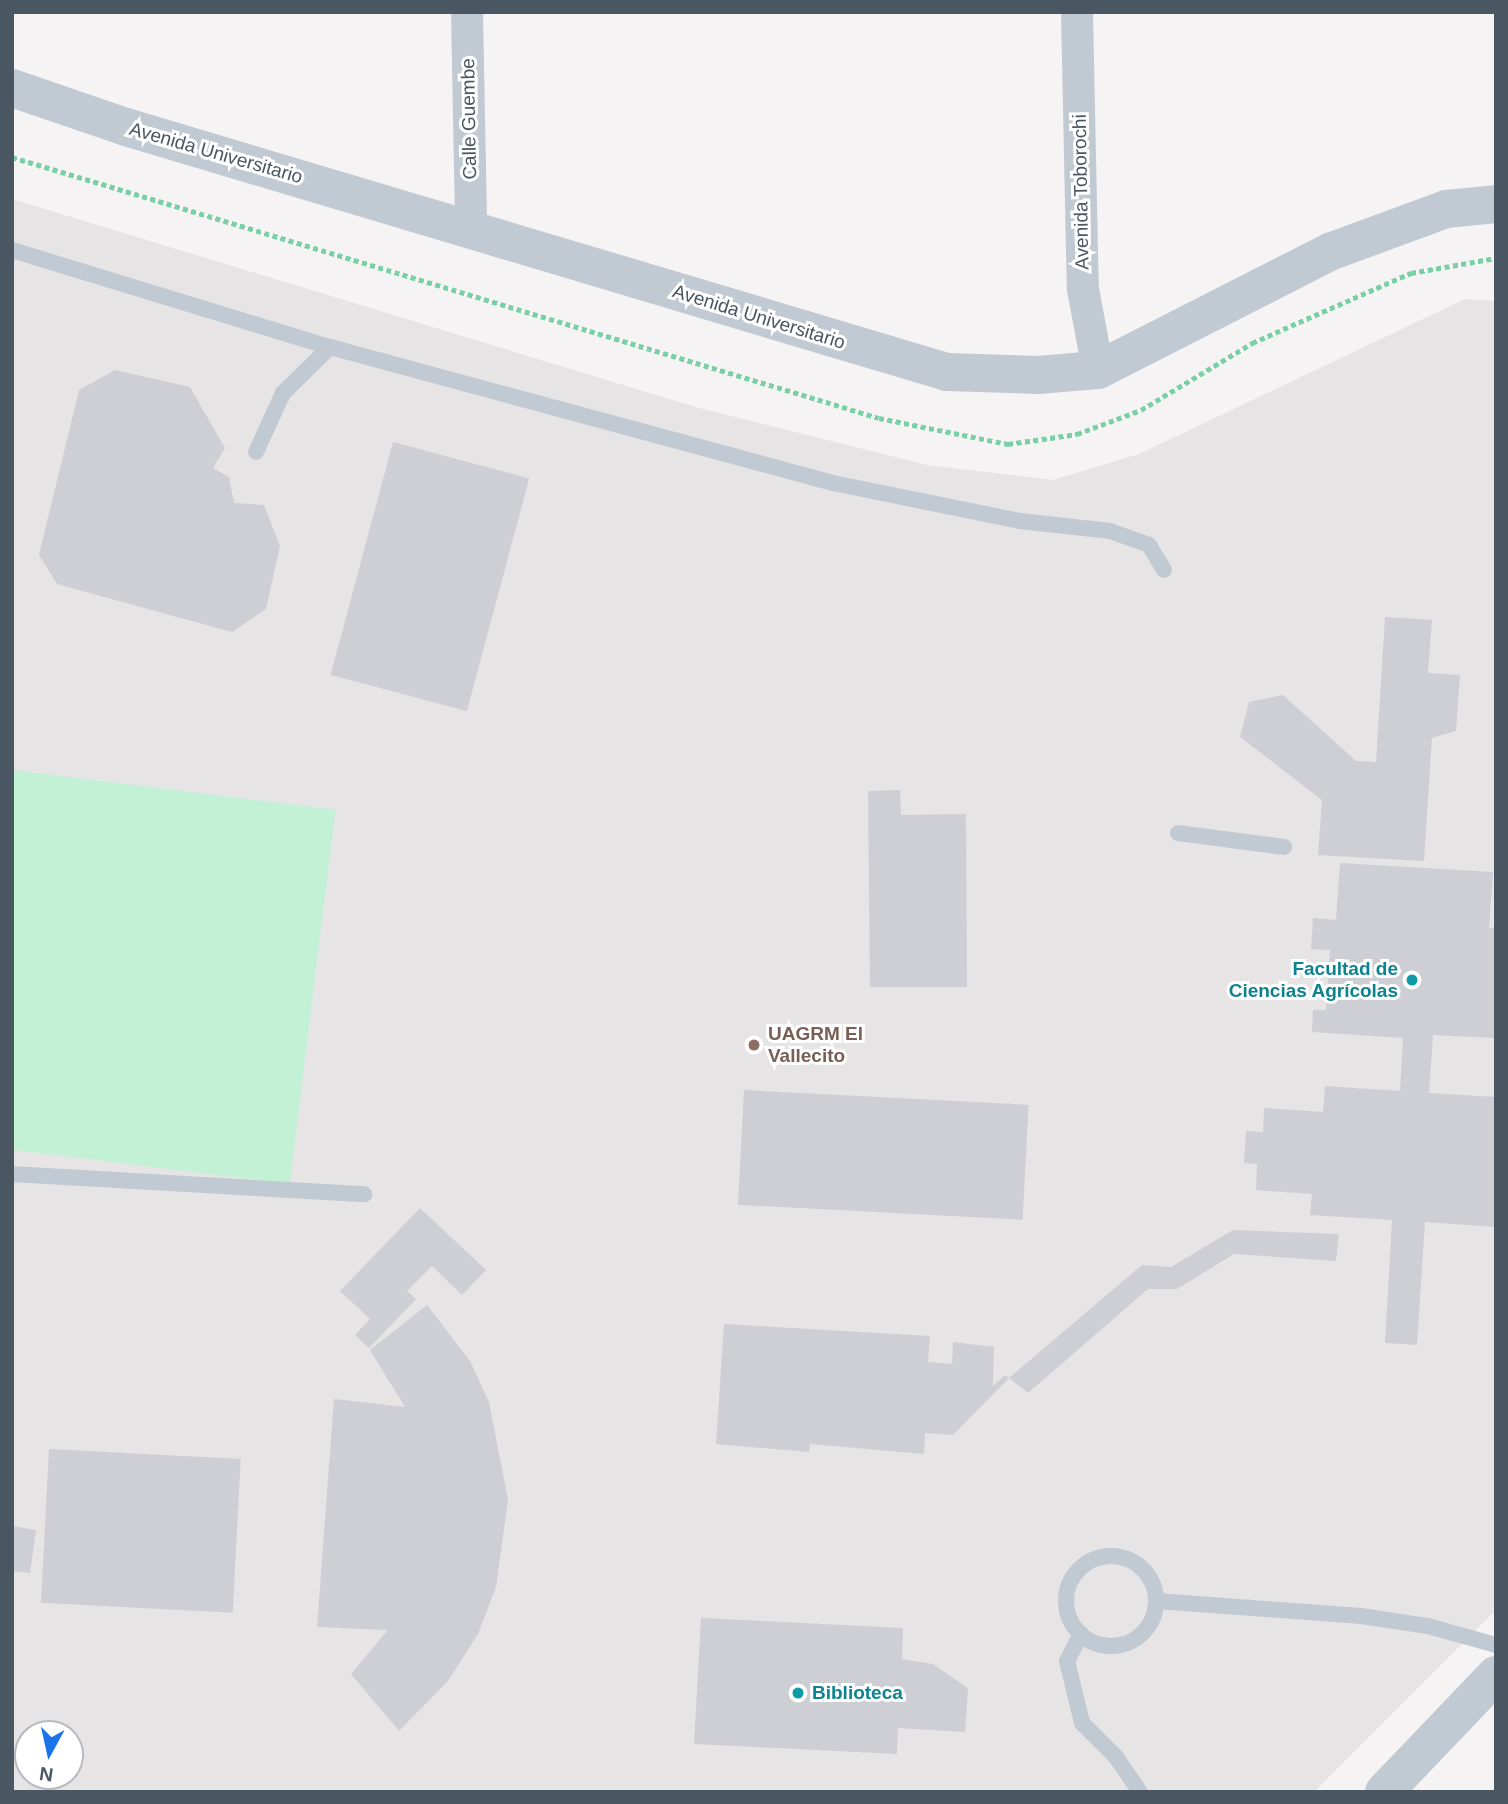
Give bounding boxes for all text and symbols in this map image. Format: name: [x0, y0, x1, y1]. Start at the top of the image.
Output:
street label: Calle Guembe: [457, 58, 481, 180]
street label: Avenida Toborochi: [1068, 114, 1094, 270]
street label: Avenida Universitario: [127, 117, 305, 189]
street label: Avenida Universitario: [670, 280, 848, 354]
place label: Facultad de Ciencias Agrícolas: [1228, 958, 1398, 1002]
marker: Facultad de Ciencias Agrícolas: [1404, 972, 1420, 988]
place label: UAGRM El Vallecito: [768, 1023, 863, 1067]
marker: UAGRM El Vallecito: [746, 1037, 762, 1053]
place label: Biblioteca: [812, 1682, 903, 1704]
marker: Biblioteca: [790, 1685, 806, 1701]
north arrow: [14, 1720, 84, 1790]
text: N: [38, 1763, 55, 1786]

